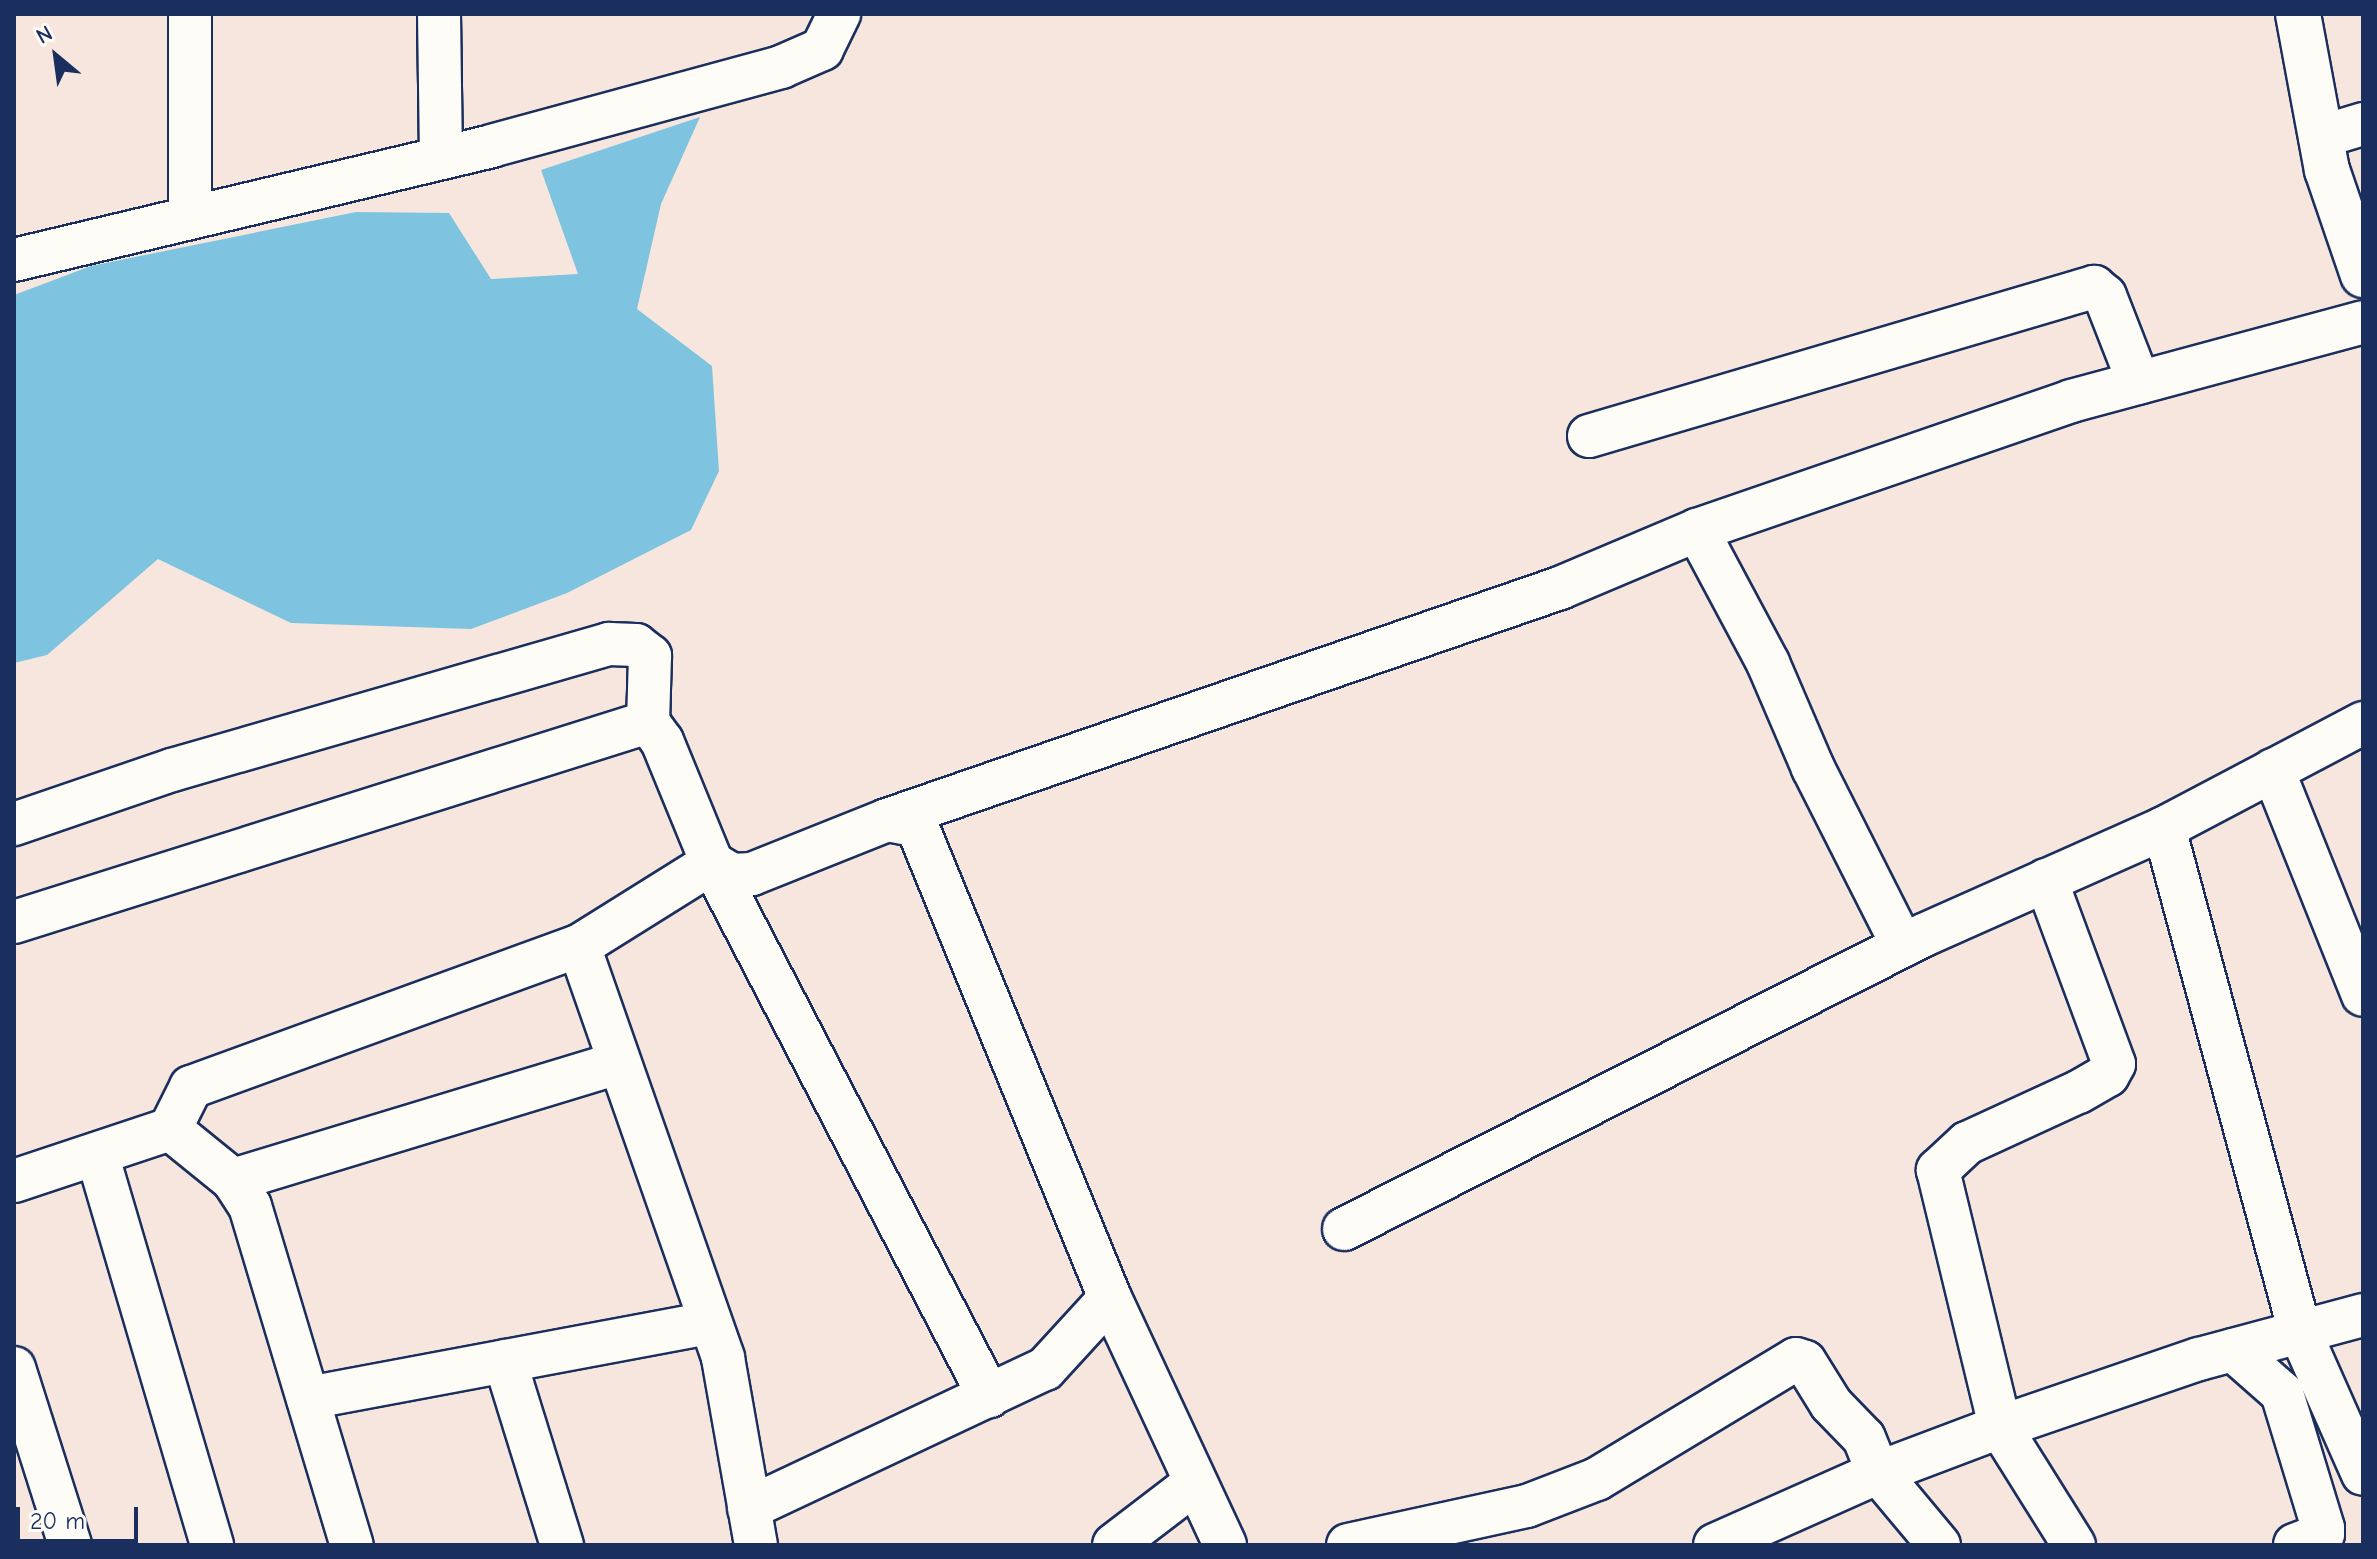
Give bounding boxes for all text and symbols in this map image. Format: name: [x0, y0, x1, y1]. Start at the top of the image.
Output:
north arrow: [16, 16, 96, 96]
text: N: [32, 20, 57, 50]
scale bar: [20, 1491, 142, 1541]
text: 20 m: [30, 1507, 85, 1535]

